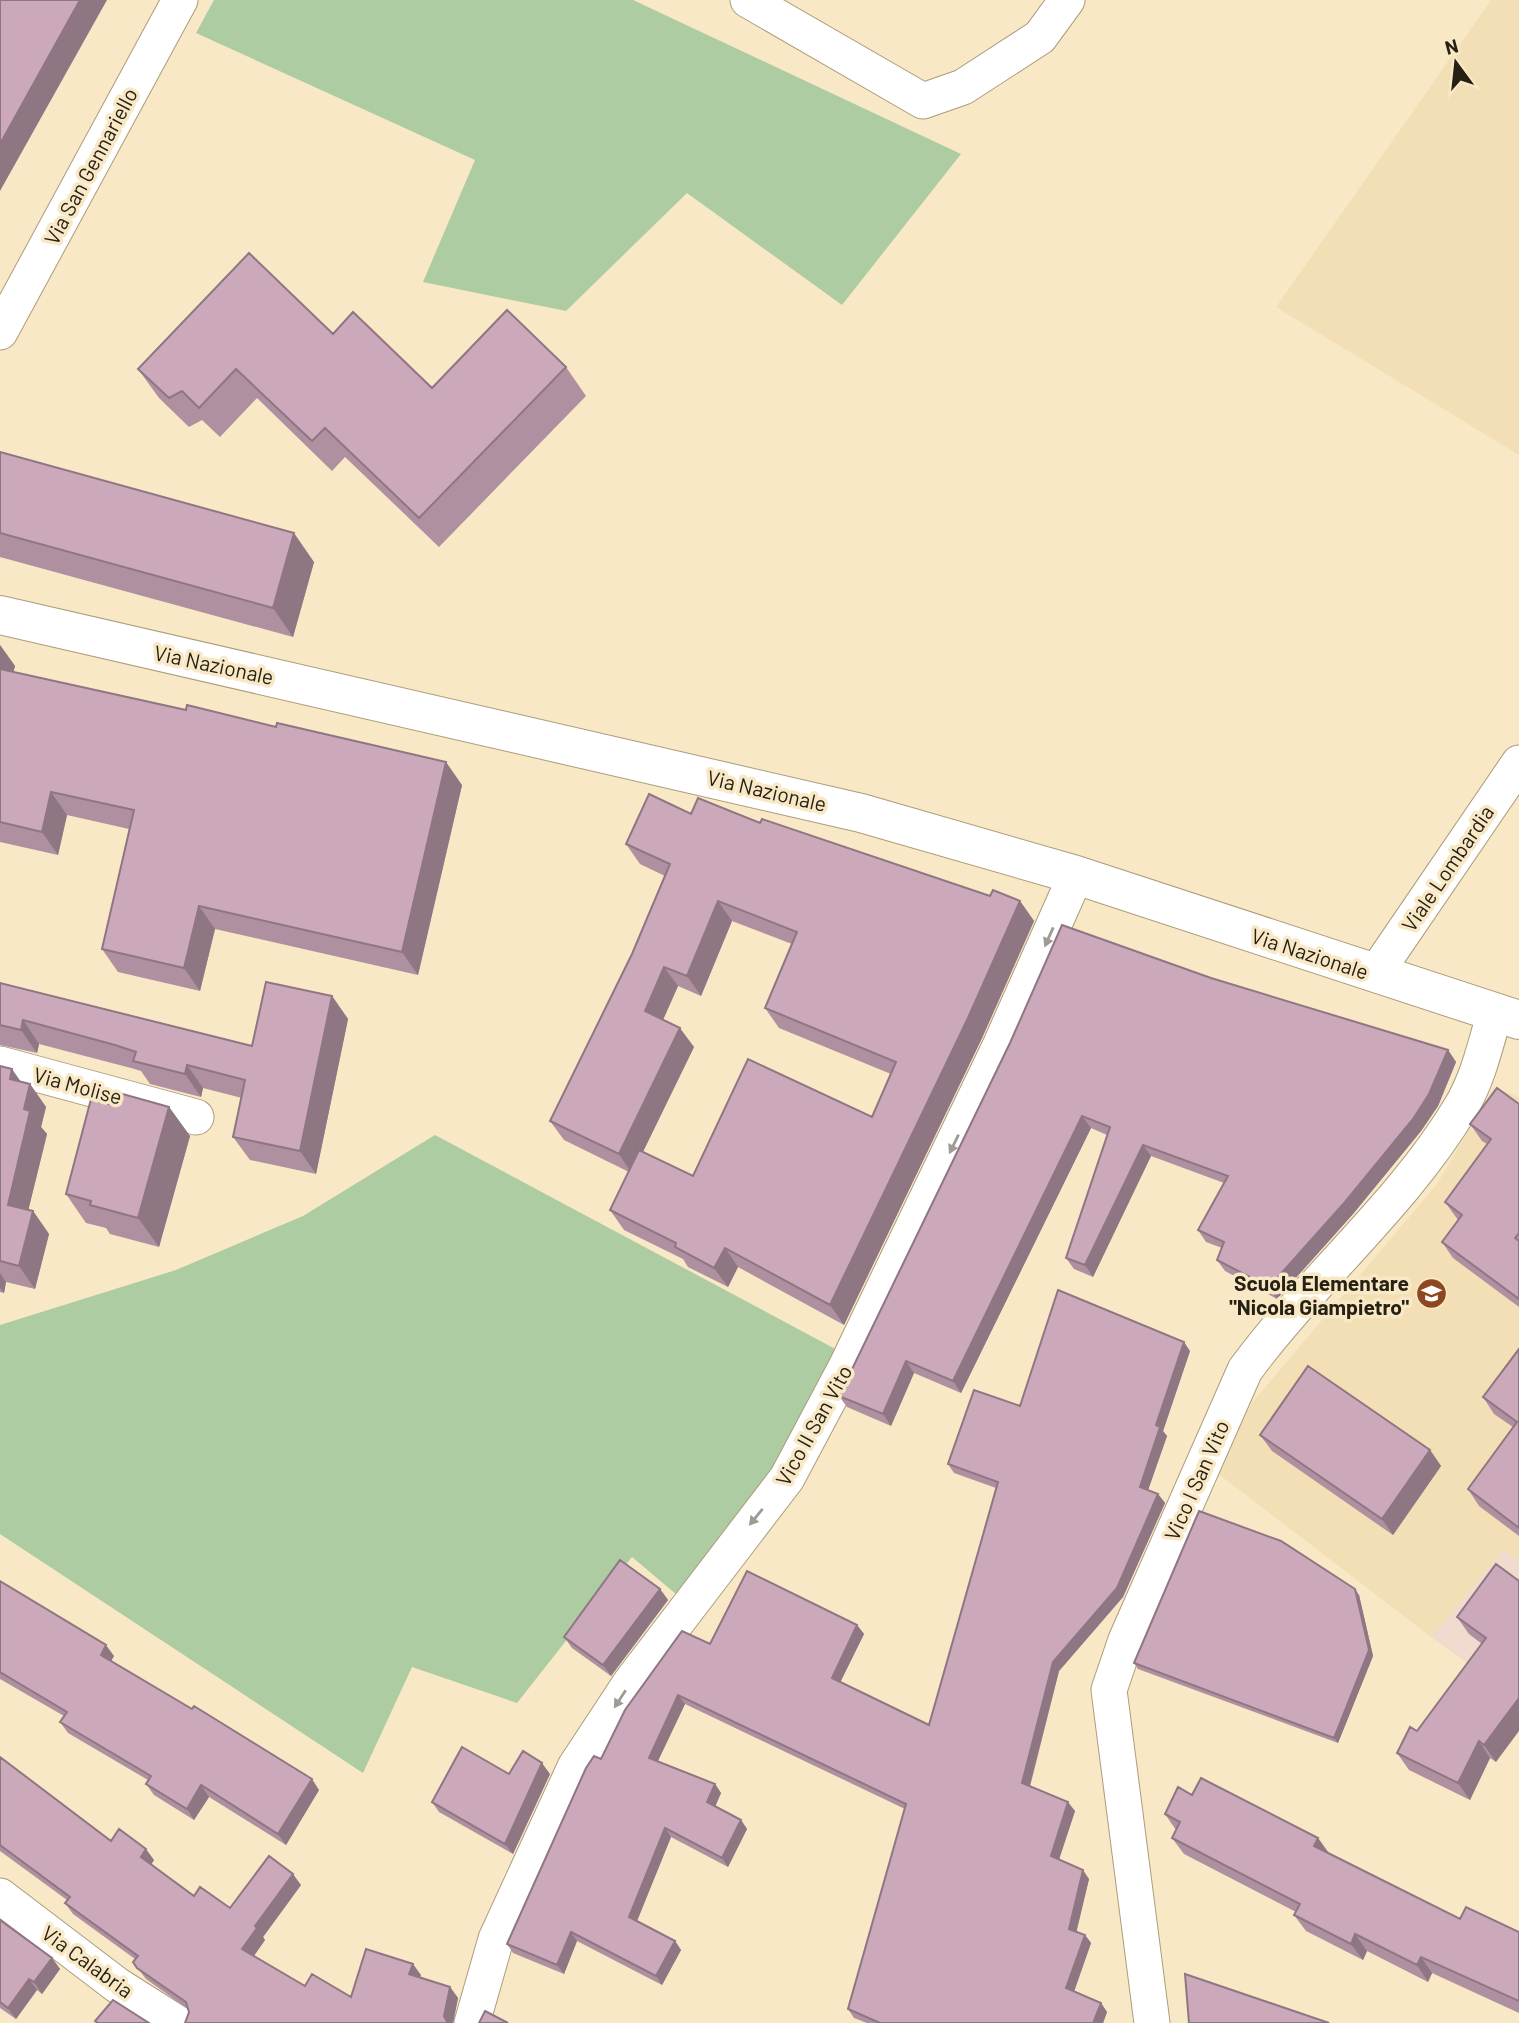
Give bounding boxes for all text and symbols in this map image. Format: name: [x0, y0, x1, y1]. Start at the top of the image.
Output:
north arrow: [1421, 28, 1491, 98]
text: N: [1442, 33, 1461, 59]
street label: Via San Gennariello: [38, 83, 142, 249]
street label: Via Nazionale: [152, 639, 276, 689]
street label: Via Nazionale: [705, 764, 829, 816]
street label: Viale Lombardia: [1396, 800, 1498, 936]
street label: Via Nazionale: [1248, 922, 1372, 984]
one-way arrow: [1043, 927, 1055, 947]
street label: Via Molise: [31, 1061, 125, 1109]
one-way arrow: [948, 1134, 959, 1154]
place label: Scuola Elementare "Nicola Giampietro": [1229, 1270, 1409, 1319]
school or university icon: Scuola Elementare "Nicola Giampietro": [1415, 1277, 1449, 1311]
street label: Vico II San Vito: [770, 1360, 856, 1490]
street label: Vico I San Vito: [1158, 1416, 1234, 1544]
one-way arrow: [749, 1508, 764, 1526]
one-way arrow: [613, 1689, 626, 1709]
street label: Via Calabria: [37, 1920, 139, 2002]

